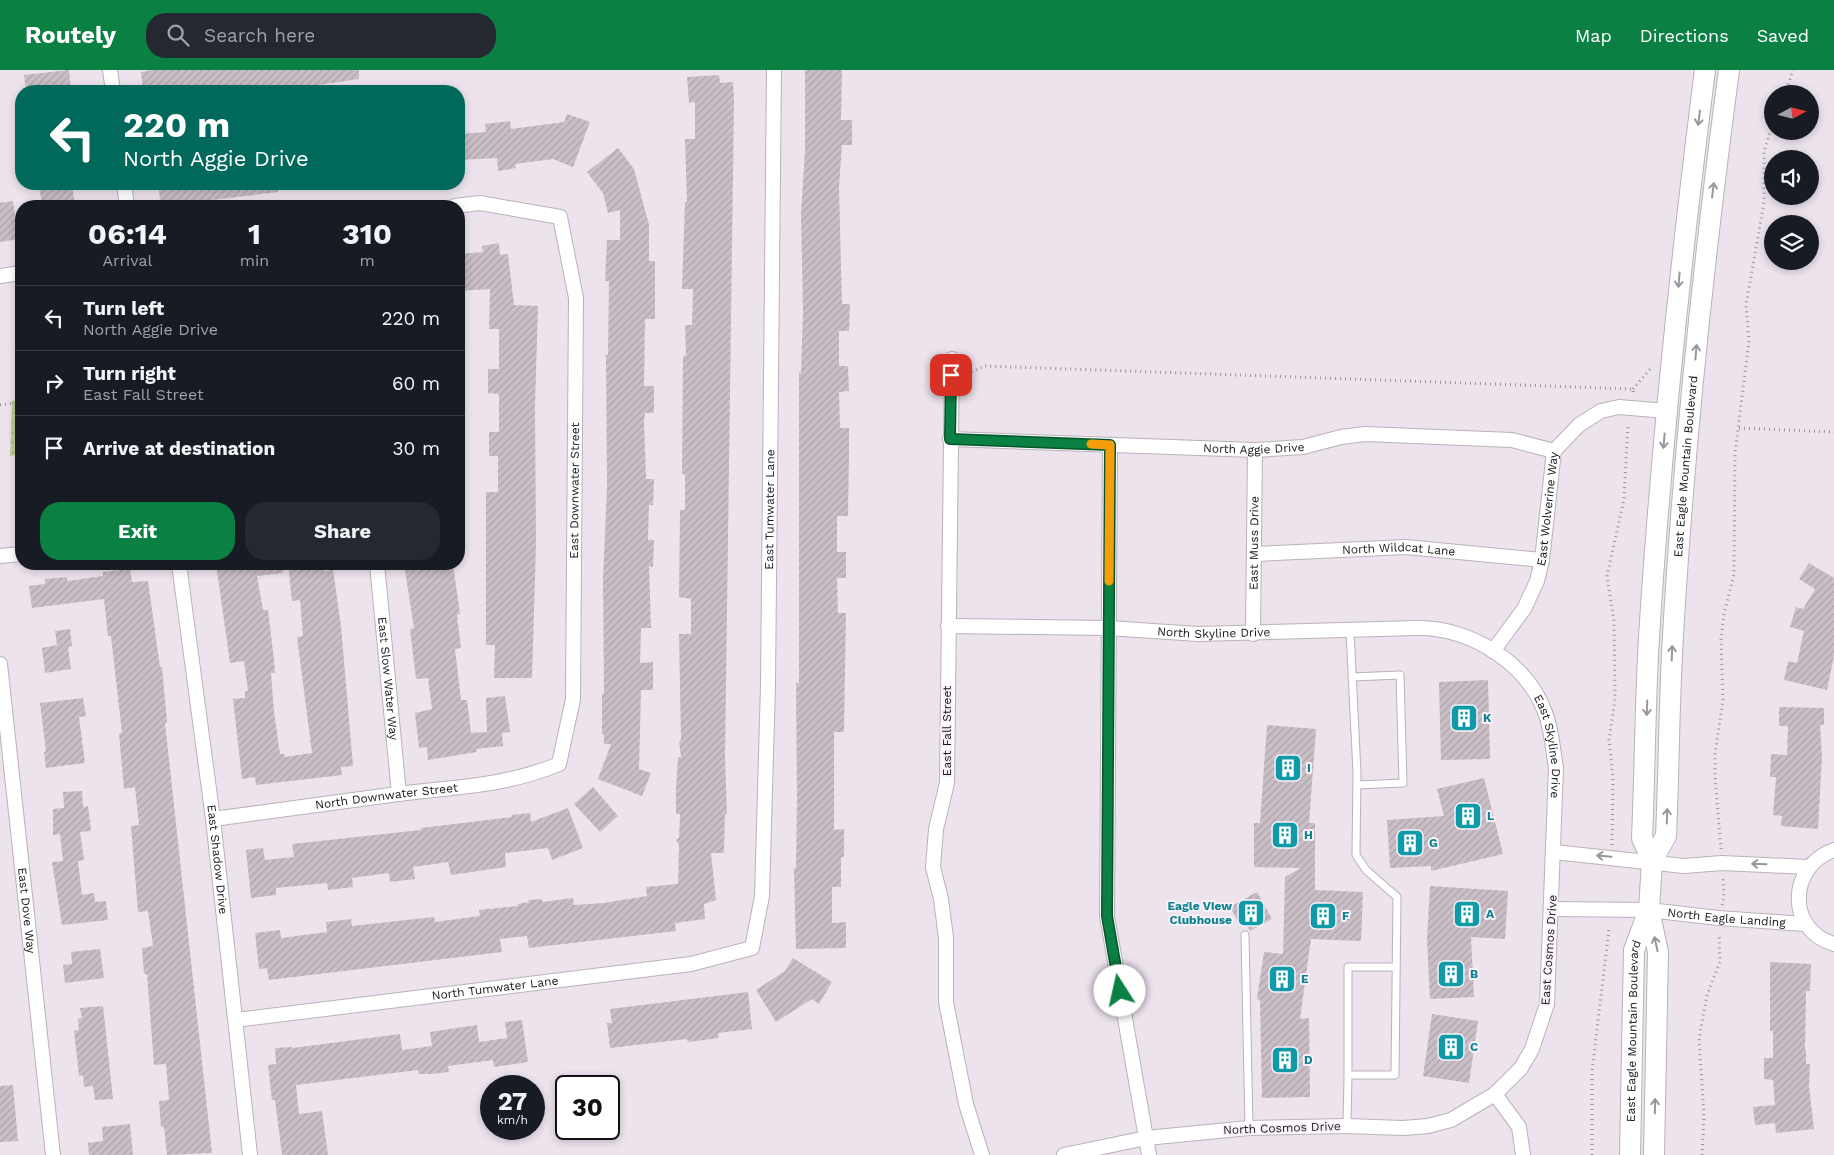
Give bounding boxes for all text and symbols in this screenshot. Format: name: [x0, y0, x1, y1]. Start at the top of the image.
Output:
search box: [146, 13, 496, 58]
text: Routely: [25, 21, 116, 49]
icon: search: [164, 21, 192, 49]
text: Search here: [204, 24, 315, 47]
text: Map: [1575, 25, 1612, 46]
text: Directions: [1640, 25, 1729, 46]
text: Saved: [1757, 25, 1809, 46]
north arrow: [1764, 85, 1819, 140]
map controls: [1764, 85, 1819, 270]
text: 220 m: [123, 104, 230, 146]
icon: left: [40, 105, 105, 170]
one-way arrow: [1694, 110, 1704, 126]
text: North Aggie Drive: [123, 146, 309, 171]
button: sound: [1764, 150, 1819, 205]
one-way arrow: [1708, 183, 1718, 199]
button: layers: [1764, 215, 1819, 270]
text: 06:14: [88, 216, 167, 251]
text: 1: [248, 216, 261, 251]
text: 310: [342, 216, 392, 251]
text: Arrival: [102, 251, 152, 270]
text: min: [240, 251, 269, 270]
text: m: [359, 251, 375, 270]
one-way arrow: [1674, 271, 1684, 287]
text: Turn left: [83, 297, 164, 320]
icon: left: [40, 304, 68, 332]
text: 220 m: [381, 307, 440, 330]
text: North Aggie Drive: [83, 320, 218, 339]
one-way arrow: [1691, 344, 1701, 360]
pin: [930, 354, 972, 396]
icon: arrive: [937, 361, 965, 389]
text: Turn right: [83, 362, 176, 385]
icon: right: [40, 369, 68, 397]
text: 60 m: [392, 372, 440, 395]
street label: East Eagle Mountain Boulevard: [1671, 375, 1700, 558]
text: East Fall Street: [83, 385, 204, 404]
street label: East Downwater Street: [567, 422, 582, 559]
one-way arrow: [1659, 433, 1669, 449]
icon: arrive: [40, 434, 68, 462]
text: Arrive at destination: [83, 437, 275, 460]
text: 30 m: [393, 437, 440, 460]
street label: North Aggie Drive: [1203, 440, 1305, 457]
street label: East Tumwater Lane: [762, 449, 777, 570]
street label: East Wolverine Way: [1534, 450, 1561, 567]
street label: East Muss Drive: [1246, 496, 1262, 590]
button: Exit: [40, 502, 235, 560]
button: Share: [245, 502, 440, 560]
street label: North Wildcat Lane: [1342, 540, 1456, 559]
street label: East Slow Water Way: [375, 616, 401, 741]
street label: North Skyline Drive: [1157, 624, 1271, 641]
one-way arrow: [1668, 646, 1677, 662]
street label: East Fall Street: [940, 686, 954, 776]
street label: East Skyline Drive: [1531, 692, 1563, 799]
one-way arrow: [1642, 700, 1651, 716]
building icon: K: [1449, 703, 1479, 733]
place label: K: [1483, 711, 1492, 725]
building icon: I: [1273, 753, 1303, 783]
place label: I: [1307, 761, 1311, 775]
street label: North Downwater Street: [314, 780, 458, 812]
building icon: L: [1453, 801, 1483, 831]
street label: East Shadow Drive: [204, 804, 230, 915]
one-way arrow: [1662, 808, 1672, 824]
place label: L: [1487, 809, 1494, 823]
building icon: H: [1270, 820, 1300, 850]
place label: H: [1304, 828, 1313, 842]
building icon: G: [1395, 828, 1425, 858]
place label: G: [1429, 836, 1438, 850]
one-way arrow: [1596, 852, 1612, 861]
one-way arrow: [1752, 860, 1768, 869]
street label: East Dove Way: [15, 867, 38, 955]
street label: East Cosmos Drive: [1538, 894, 1560, 1006]
building icon: Eagle View Clubhouse: [1236, 898, 1266, 928]
place label: Eagle View Clubhouse: [1167, 899, 1232, 927]
building icon: A: [1452, 899, 1482, 929]
building icon: F: [1308, 901, 1338, 931]
street label: North Eagle Landing: [1667, 905, 1787, 930]
place label: A: [1486, 907, 1495, 921]
place label: F: [1342, 909, 1350, 923]
one-way arrow: [1651, 936, 1660, 952]
street label: East Eagle Mountain Boulevard: [1624, 938, 1644, 1122]
building icon: B: [1436, 959, 1466, 989]
position arrow: [1093, 964, 1145, 1016]
building icon: E: [1267, 964, 1297, 994]
place label: B: [1470, 967, 1478, 981]
place label: E: [1301, 972, 1309, 986]
street label: North Tumwater Lane: [431, 973, 559, 1003]
building icon: C: [1436, 1032, 1466, 1062]
place label: C: [1470, 1040, 1478, 1054]
building icon: D: [1270, 1045, 1300, 1075]
place label: D: [1304, 1053, 1313, 1067]
speed limit sign: 30: [555, 1075, 620, 1140]
text: 27: [498, 1087, 527, 1116]
one-way arrow: [1650, 1099, 1660, 1115]
text: km/h: [497, 1113, 528, 1127]
street label: North Cosmos Drive: [1223, 1119, 1341, 1137]

